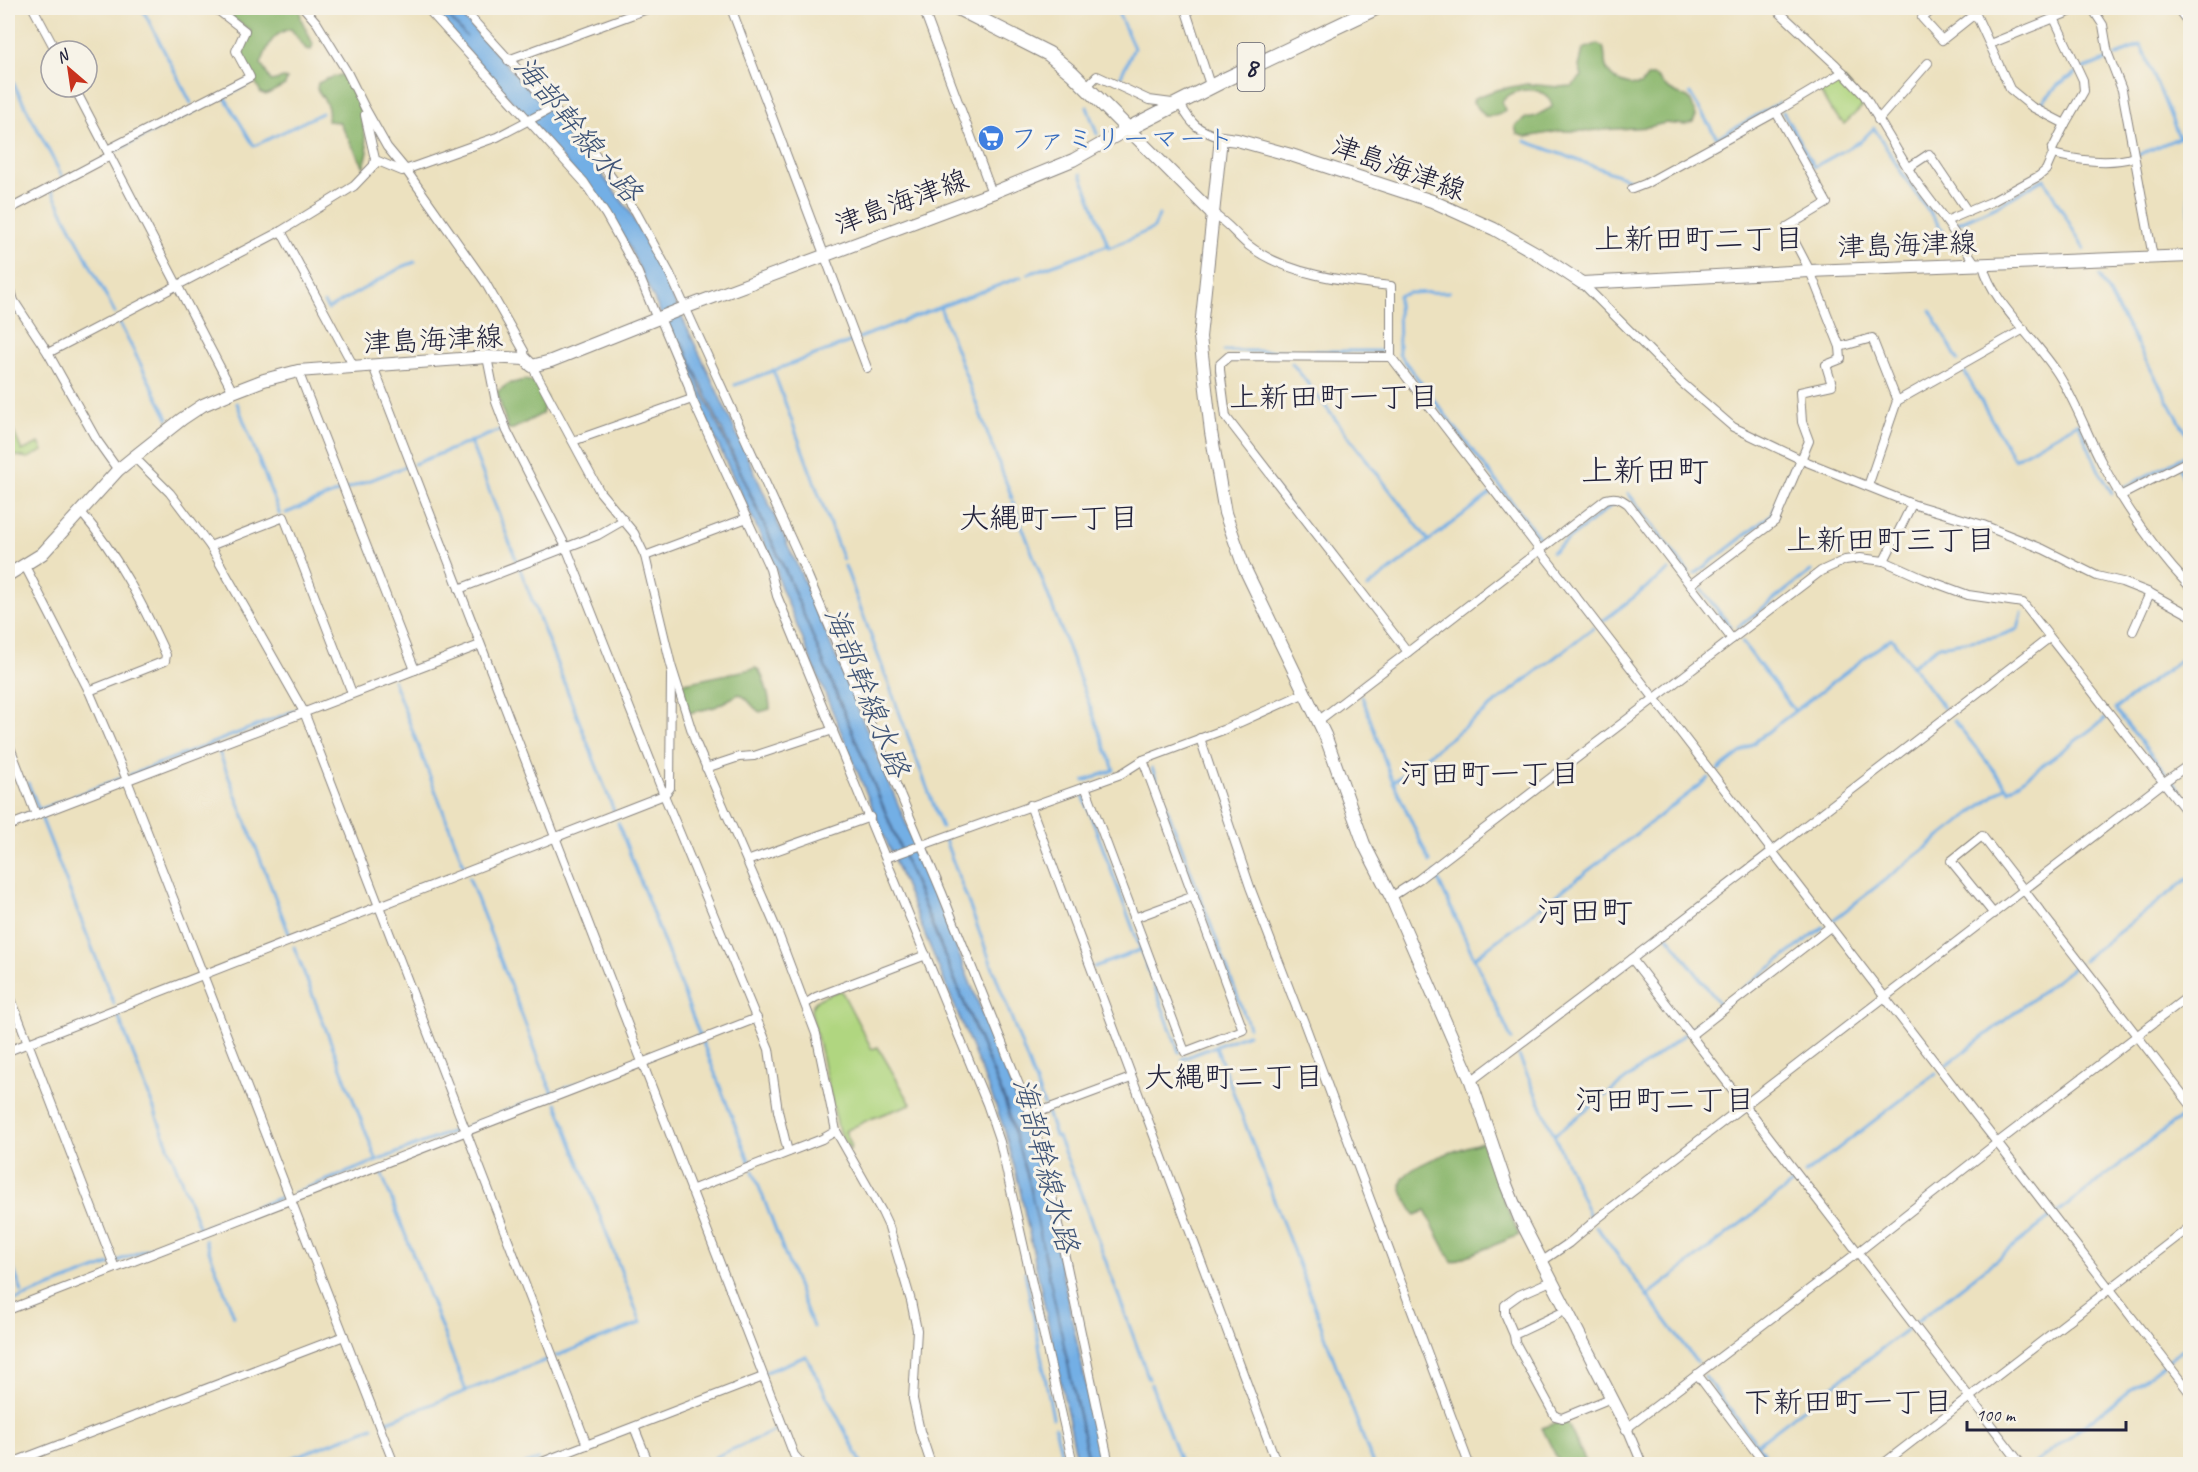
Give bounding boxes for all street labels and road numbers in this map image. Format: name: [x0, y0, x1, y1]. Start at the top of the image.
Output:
road number: 8: [1238, 43, 1264, 91]
street label: 津島海津線: [1327, 127, 1471, 208]
street label: 津島海津線: [829, 161, 973, 242]
street label: 津島海津線: [1836, 225, 1978, 264]
street label: 津島海津線: [362, 318, 504, 361]

